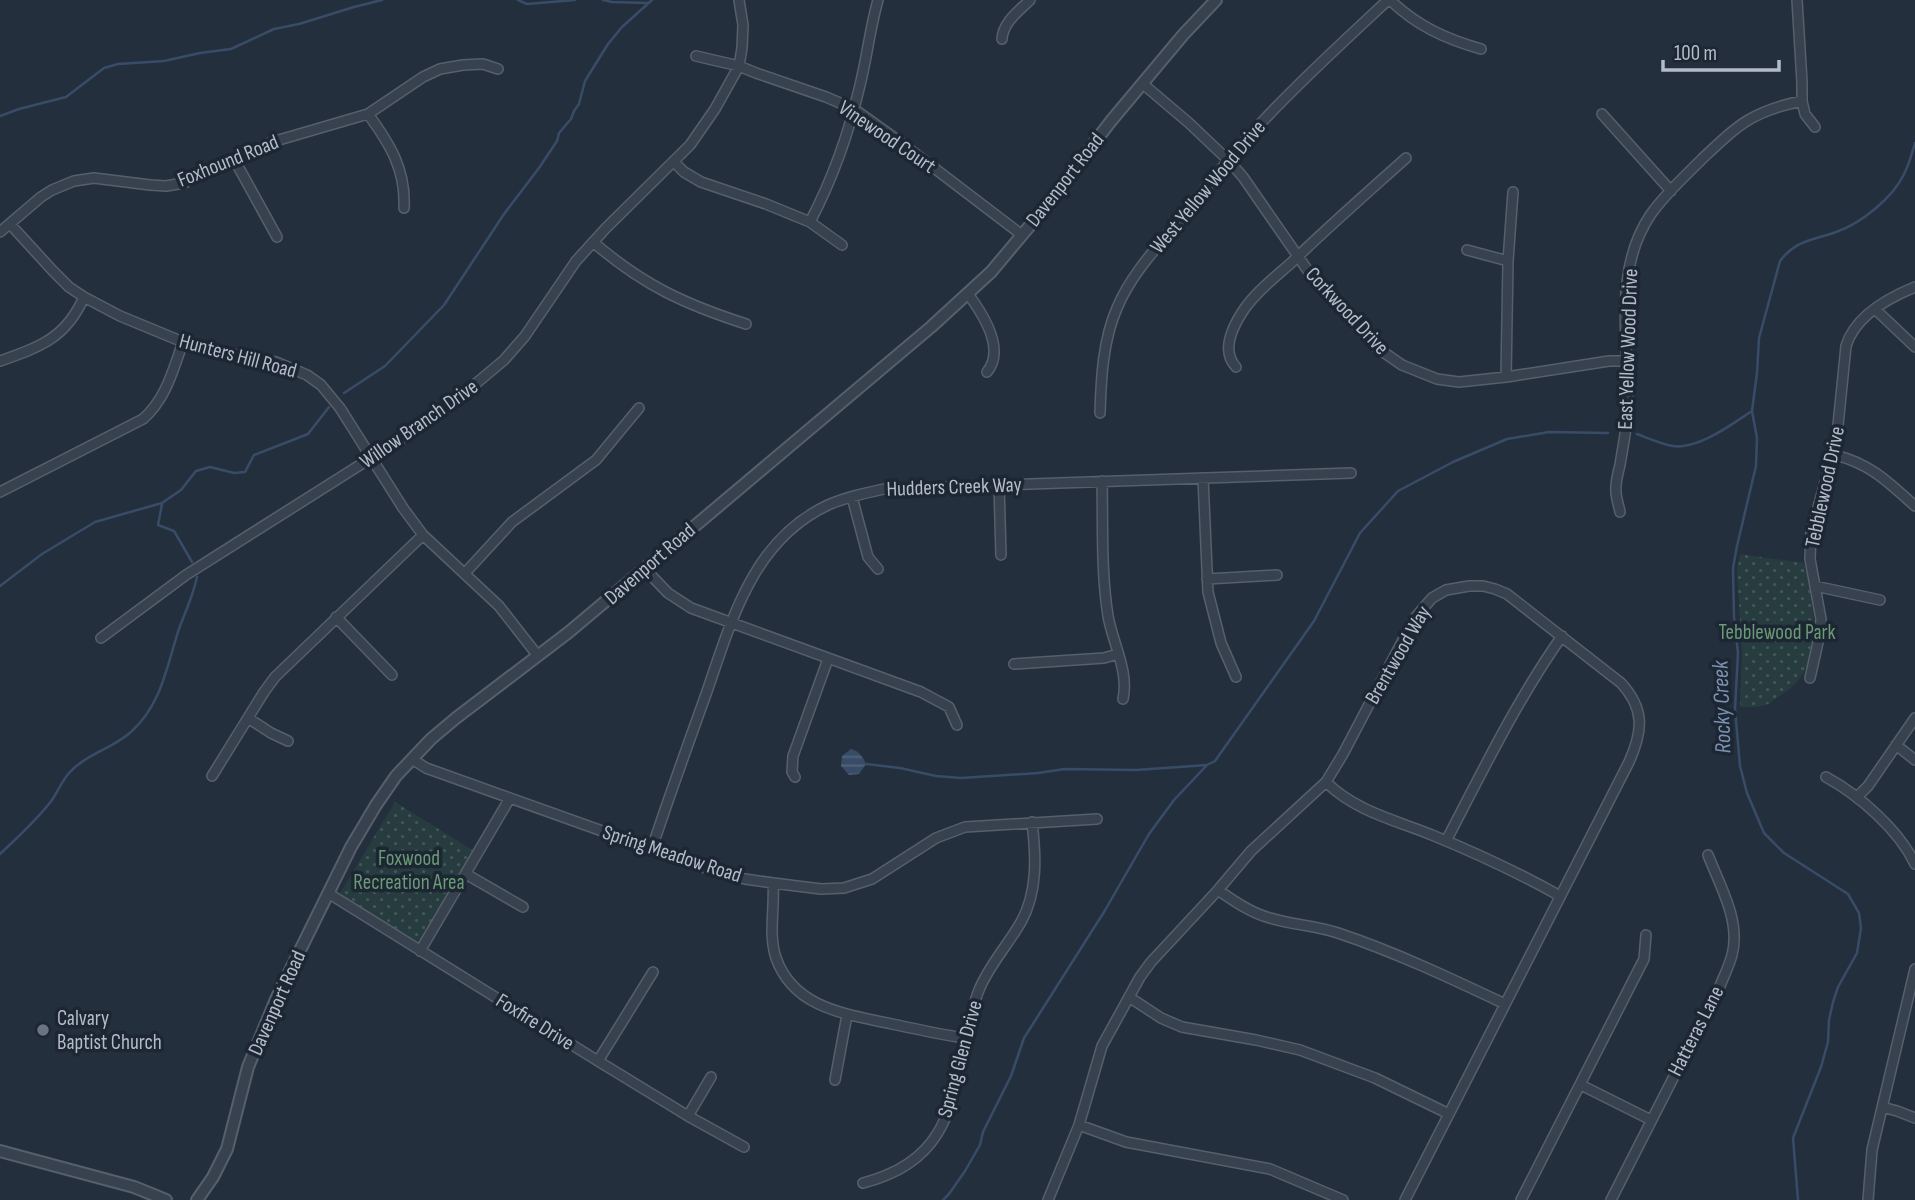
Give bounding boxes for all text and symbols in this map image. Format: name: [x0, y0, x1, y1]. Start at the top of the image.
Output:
scale bar: [1663, 28, 1778, 72]
text: 100 m: [1674, 41, 1717, 66]
street label: Vinewood Court: [834, 95, 940, 179]
street label: West Yellow Wood Drive: [1145, 115, 1271, 259]
street label: Davenport Road: [1021, 128, 1109, 232]
street label: Foxhound Road: [174, 129, 282, 193]
street label: Corkwood Drive: [1300, 262, 1394, 360]
street label: East Yellow Wood Drive: [1613, 268, 1643, 430]
street label: Hunters Hill Road: [177, 328, 299, 384]
street label: Willow Branch Drive: [355, 374, 483, 474]
street label: Tebblewood Drive: [1800, 424, 1850, 550]
street label: Hudders Creek Way: [886, 472, 1022, 502]
street label: Davenport Road: [600, 518, 700, 610]
street label: Brentwood Way: [1360, 601, 1436, 709]
park label: Tebblewood Park: [1718, 620, 1836, 645]
water label: Rocky Creek: [1706, 659, 1738, 754]
street label: Spring Meadow Road: [599, 820, 745, 888]
park label: Foxwood Recreation Area: [353, 846, 465, 895]
street label: Davenport Road: [243, 947, 311, 1059]
street label: Hatteras Lane: [1663, 982, 1729, 1080]
street label: Foxfire Drive: [491, 988, 579, 1056]
street label: Spring Glen Drive: [932, 998, 988, 1120]
place label: Calvary Baptist Church: [57, 1006, 162, 1055]
marker: Calvary Baptist Church: [35, 1022, 51, 1038]

